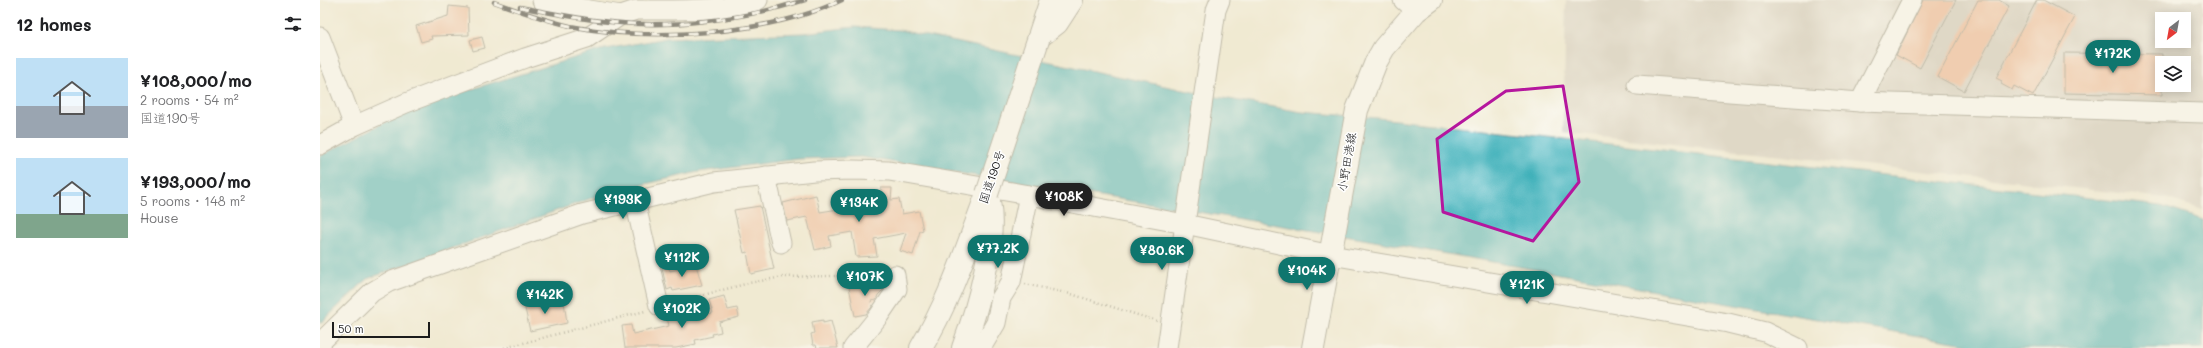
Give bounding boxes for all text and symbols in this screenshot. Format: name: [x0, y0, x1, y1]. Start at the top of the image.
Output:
north arrow: [2155, 12, 2191, 48]
map controls: [2155, 12, 2191, 92]
text: 12 homes: [16, 13, 92, 35]
icon: filters: [282, 13, 304, 35]
pin: ¥172K: [2085, 40, 2141, 74]
text: ¥172K: [2094, 44, 2132, 61]
button: layers: [2155, 56, 2191, 92]
text: ¥108,000/mo: [140, 69, 252, 91]
icon: home: [48, 74, 96, 122]
text: 2 rooms · 54 m²: [140, 91, 239, 108]
text: 国道190号: [140, 109, 201, 126]
street label: 小野田港線: [1333, 131, 1359, 193]
street label: 国道190号: [974, 148, 1008, 206]
text: ¥193,000/mo: [140, 170, 251, 192]
icon: home: [48, 174, 96, 222]
pin: ¥108K: [1036, 183, 1092, 217]
pin: ¥193K: [595, 186, 651, 220]
text: ¥108K: [1044, 187, 1084, 204]
pin: ¥134K: [831, 189, 887, 223]
text: ¥193K: [604, 190, 642, 207]
text: 5 rooms · 148 m²: [140, 192, 245, 209]
text: ¥134K: [840, 193, 878, 210]
text: House: [140, 209, 178, 226]
pin: ¥77.2K: [965, 235, 1031, 269]
pin: ¥80.6K: [1129, 237, 1195, 271]
text: ¥77.2K: [977, 239, 1019, 256]
text: ¥80.6K: [1139, 241, 1185, 258]
pin: ¥112K: [654, 244, 710, 278]
text: ¥112K: [664, 248, 700, 265]
pin: ¥104K: [1279, 257, 1335, 291]
text: ¥104K: [1287, 261, 1327, 278]
pin: ¥107K: [837, 263, 893, 297]
text: ¥107K: [846, 267, 884, 284]
pin: ¥121K: [1499, 271, 1555, 305]
text: ¥121K: [1509, 275, 1545, 292]
pin: ¥142K: [517, 281, 573, 315]
text: ¥142K: [526, 285, 564, 302]
pin: ¥102K: [654, 295, 710, 329]
text: ¥102K: [663, 299, 701, 316]
scale bar: [332, 320, 430, 339]
text: 50 m: [338, 321, 364, 336]

